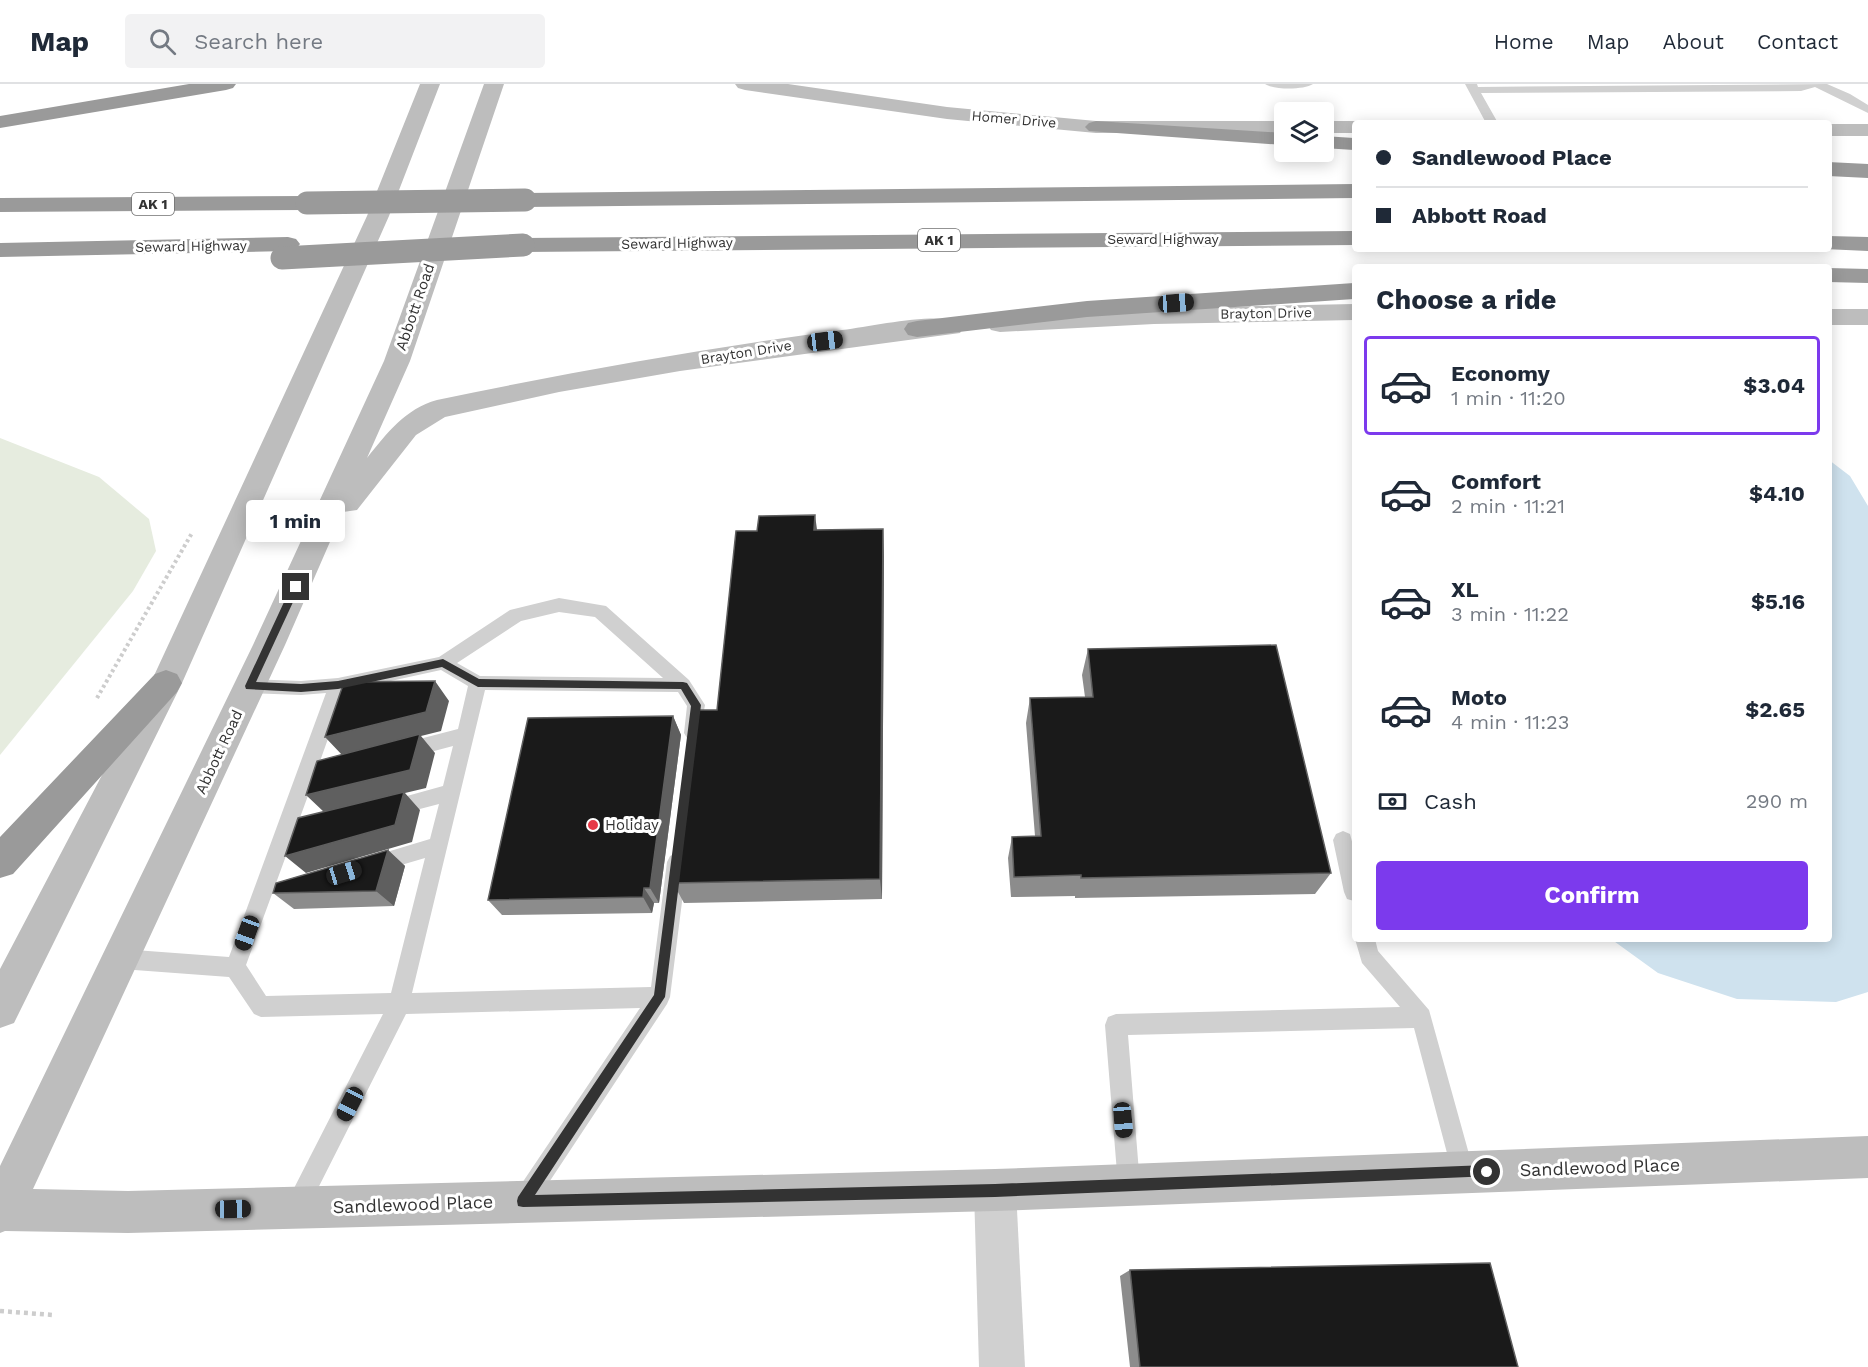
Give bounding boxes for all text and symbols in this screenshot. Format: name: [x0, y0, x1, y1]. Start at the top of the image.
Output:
search box: [125, 14, 545, 68]
text: Map: [30, 25, 89, 58]
icon: search: [146, 25, 179, 58]
text: Search here: [194, 29, 323, 54]
text: Home: [1494, 29, 1554, 54]
text: Map: [1587, 29, 1630, 54]
text: About: [1663, 29, 1724, 54]
text: Contact: [1757, 29, 1838, 54]
map controls: [1274, 102, 1334, 162]
button: layers: [1274, 102, 1334, 162]
street label: Homer Drive: [971, 107, 1057, 131]
text: Sandlewood Place: [1412, 145, 1612, 170]
road number: AK 1: [132, 193, 174, 215]
text: Abbott Road: [1412, 203, 1547, 228]
road number: AK 1: [918, 229, 960, 251]
street label: Seward Highway: [1107, 231, 1220, 247]
street label: Seward Highway: [621, 234, 734, 252]
street label: Seward Highway: [135, 237, 248, 255]
street label: Abbott Road: [392, 261, 438, 353]
text: Choose a ride: [1376, 284, 1556, 316]
car: [1157, 293, 1195, 313]
street label: Brayton Drive: [1220, 304, 1312, 322]
car: [806, 330, 844, 352]
street label: Brayton Drive: [699, 337, 793, 367]
icon: car: [1379, 359, 1433, 413]
text: Economy: [1451, 361, 1550, 386]
text: $3.04: [1743, 373, 1805, 398]
text: 1 min · 11:20: [1451, 386, 1566, 410]
icon: car: [1379, 467, 1433, 521]
text: Comfort: [1451, 469, 1541, 494]
text: $4.10: [1749, 481, 1805, 506]
text: 2 min · 11:21: [1451, 494, 1565, 518]
callout: 1 min: [246, 500, 346, 542]
text: 1 min: [270, 509, 321, 533]
route end: [282, 573, 309, 600]
icon: car: [1379, 575, 1433, 629]
text: XL: [1451, 577, 1479, 602]
text: $5.16: [1751, 589, 1805, 614]
text: 3 min · 11:22: [1451, 602, 1569, 626]
icon: car: [1379, 683, 1433, 737]
text: Moto: [1451, 685, 1507, 710]
text: $2.65: [1745, 697, 1805, 722]
street label: Abbott Road: [192, 707, 246, 797]
text: 4 min · 11:23: [1451, 710, 1569, 734]
icon: cash: [1376, 785, 1409, 818]
text: Cash: [1424, 789, 1477, 814]
text: 290 m: [1746, 789, 1808, 813]
place label: Holiday: [605, 816, 659, 834]
marker: Holiday: [586, 818, 600, 832]
car: [324, 859, 364, 887]
button: Confirm: [1376, 861, 1808, 930]
car: [232, 913, 262, 953]
car: [334, 1084, 366, 1124]
car: [1112, 1101, 1134, 1139]
street label: Sandlewood Place: [1519, 1154, 1681, 1180]
route start: [1473, 1158, 1500, 1185]
street label: Sandlewood Place: [332, 1191, 494, 1217]
car: [215, 1200, 251, 1218]

